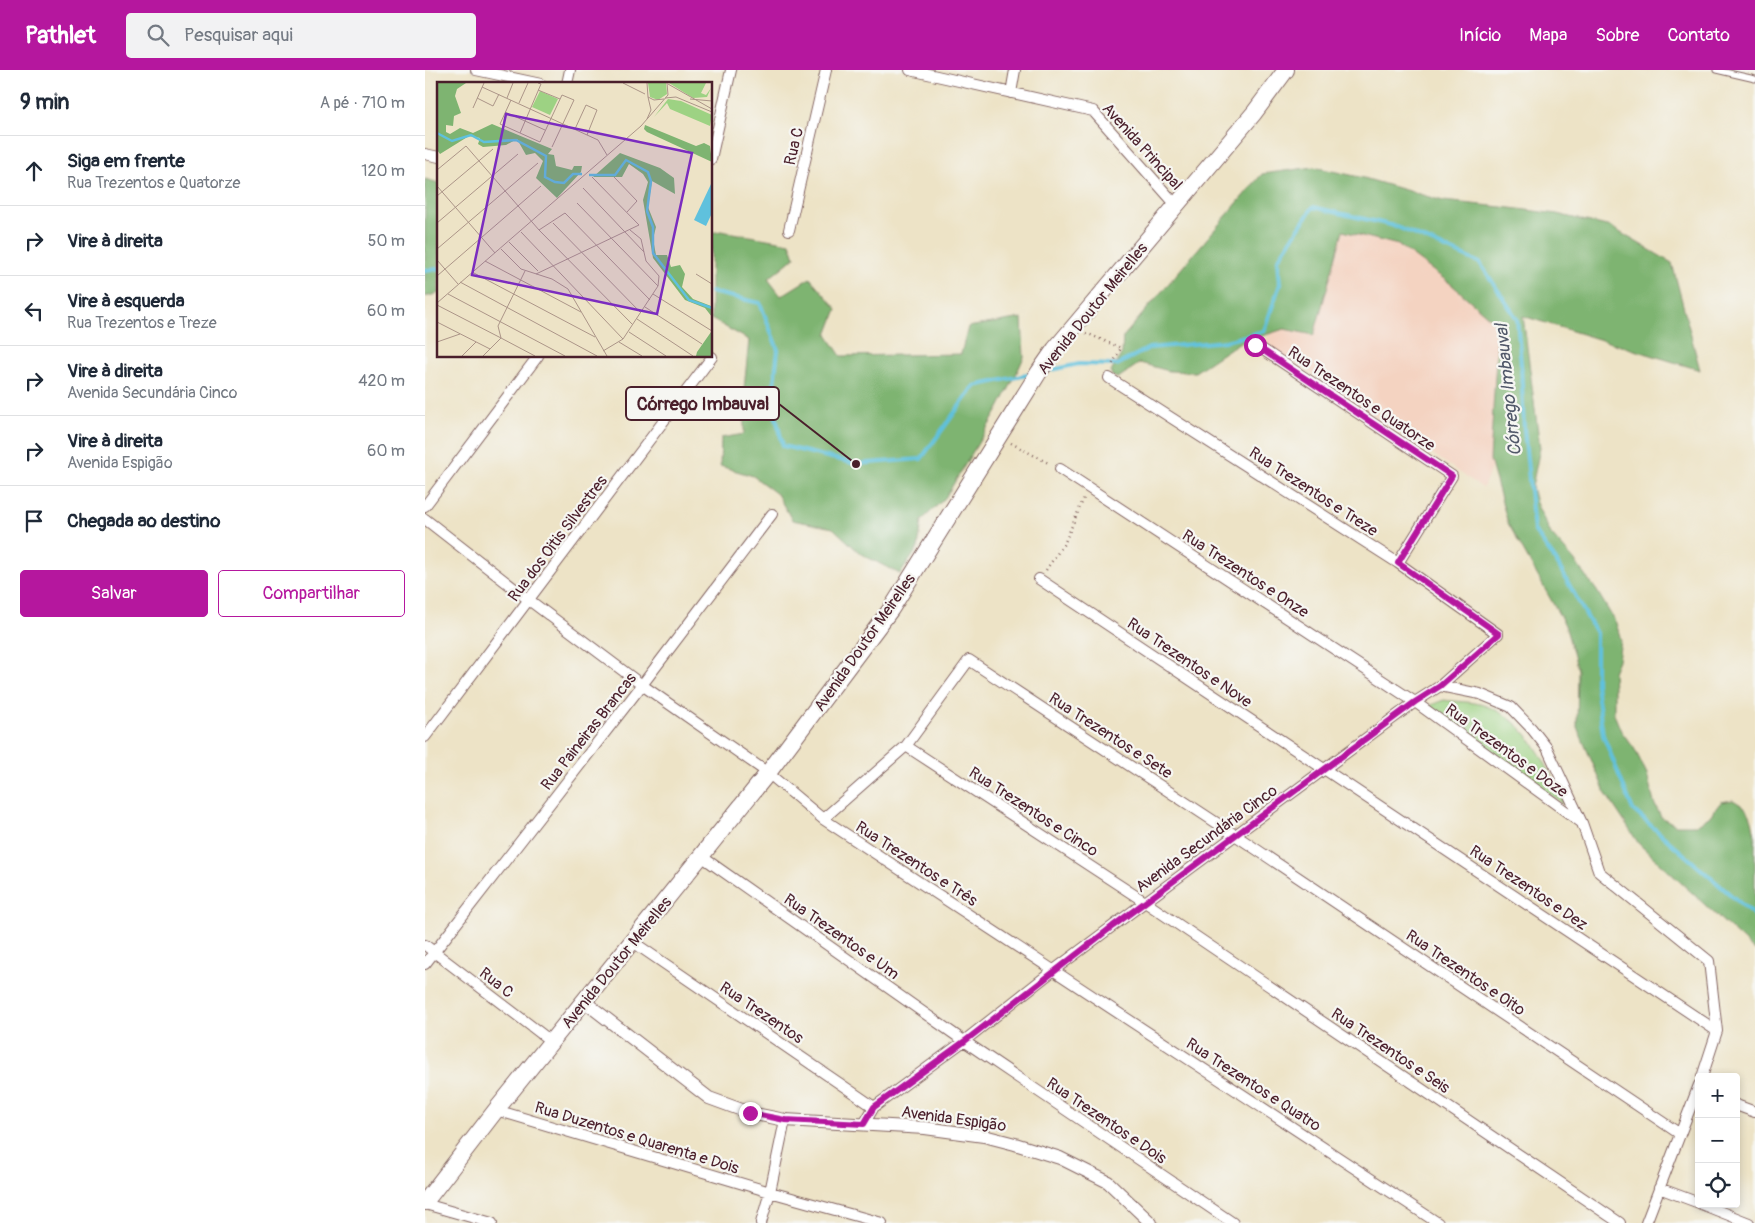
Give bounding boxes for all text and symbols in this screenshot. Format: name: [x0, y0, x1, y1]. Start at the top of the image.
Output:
search box: [126, 13, 476, 58]
text: Pathlet: [25, 21, 96, 50]
icon: search: [144, 21, 172, 49]
text: Pesquisar aqui: [184, 23, 293, 47]
text: Início: [1459, 24, 1501, 47]
text: Mapa: [1529, 24, 1567, 47]
text: Sobre: [1595, 24, 1639, 47]
text: Contato: [1667, 24, 1730, 47]
inset map: [437, 82, 713, 358]
text: 9 min: [20, 89, 69, 116]
text: A pé · 710 m: [320, 93, 405, 113]
street label: Avenida Principal: [1098, 99, 1187, 194]
street label: Rua C: [780, 125, 808, 167]
text: Siga em frente: [67, 149, 185, 173]
icon: ahead: [20, 157, 48, 185]
text: 120 m: [361, 161, 405, 181]
text: Rua Trezentos e Quatorze: [67, 173, 241, 193]
icon: right: [20, 227, 48, 255]
text: Vire à direita: [67, 229, 163, 253]
text: 50 m: [368, 231, 405, 251]
street label: Avenida Doutor Meirelles: [1033, 239, 1152, 379]
text: Vire à esquerda: [67, 289, 185, 313]
icon: left: [20, 297, 48, 325]
text: 60 m: [367, 301, 405, 321]
text: Rua Trezentos e Treze: [67, 313, 217, 333]
water label: Córrego Imbauval: [1490, 321, 1527, 457]
route start: [1244, 334, 1267, 357]
street label: Rua Trezentos e Quatorze: [1284, 342, 1439, 456]
text: Vire à direita: [67, 359, 163, 383]
icon: right: [20, 367, 48, 395]
text: 420 m: [358, 371, 405, 391]
text: Avenida Secundária Cinco: [67, 383, 237, 403]
callout: Córrego Imbauval: [626, 387, 779, 420]
text: Córrego Imbauval: [637, 393, 769, 416]
text: Vire à direita: [67, 429, 163, 453]
icon: right: [20, 437, 48, 465]
text: 60 m: [367, 441, 405, 461]
street label: Rua Trezentos e Treze: [1245, 443, 1382, 541]
text: Avenida Espigão: [67, 453, 173, 473]
street label: Rua dos Oitis Silvestres: [504, 471, 612, 606]
icon: arrive: [20, 507, 48, 535]
text: Chegada ao destino: [67, 509, 220, 533]
street label: Rua Trezentos e Onze: [1178, 525, 1313, 622]
button: Salvar: [20, 570, 208, 617]
button: Compartilhar: [218, 570, 405, 617]
street label: Avenida Doutor Meirelles: [810, 570, 920, 715]
street label: Rua Trezentos e Nove: [1123, 614, 1256, 712]
street label: Rua Paineiras Brancas: [537, 669, 641, 794]
street label: Rua Trezentos e Sete: [1045, 688, 1176, 783]
street label: Rua Trezentos e Doze: [1441, 700, 1572, 802]
street label: Rua Trezentos e Cinco: [965, 763, 1102, 861]
street label: Avenida Secundária Cinco: [1132, 780, 1282, 897]
street label: Rua Trezentos e Três: [852, 817, 981, 911]
street label: Rua Trezentos e Dez: [1466, 841, 1591, 935]
street label: Rua Trezentos e Um: [780, 889, 903, 984]
street label: Avenida Doutor Meirelles: [557, 893, 676, 1033]
street label: Rua Trezentos e Oito: [1402, 925, 1529, 1020]
street label: Rua C: [475, 963, 518, 1002]
street label: Rua Trezentos: [716, 977, 807, 1048]
street label: Rua Trezentos e Seis: [1327, 1004, 1454, 1098]
street label: Rua Trezentos e Quatro: [1182, 1034, 1325, 1136]
street label: Rua Trezentos e Dois: [1043, 1073, 1170, 1168]
map controls: [1695, 1073, 1740, 1208]
button: +: [1695, 1073, 1740, 1118]
street label: Rua Duzentos e Quarenta e Dois: [532, 1097, 741, 1179]
route end: [739, 1102, 762, 1125]
street label: Avenida Espigão: [900, 1102, 1008, 1136]
button: −: [1695, 1118, 1740, 1163]
button: locate: [1695, 1163, 1740, 1208]

